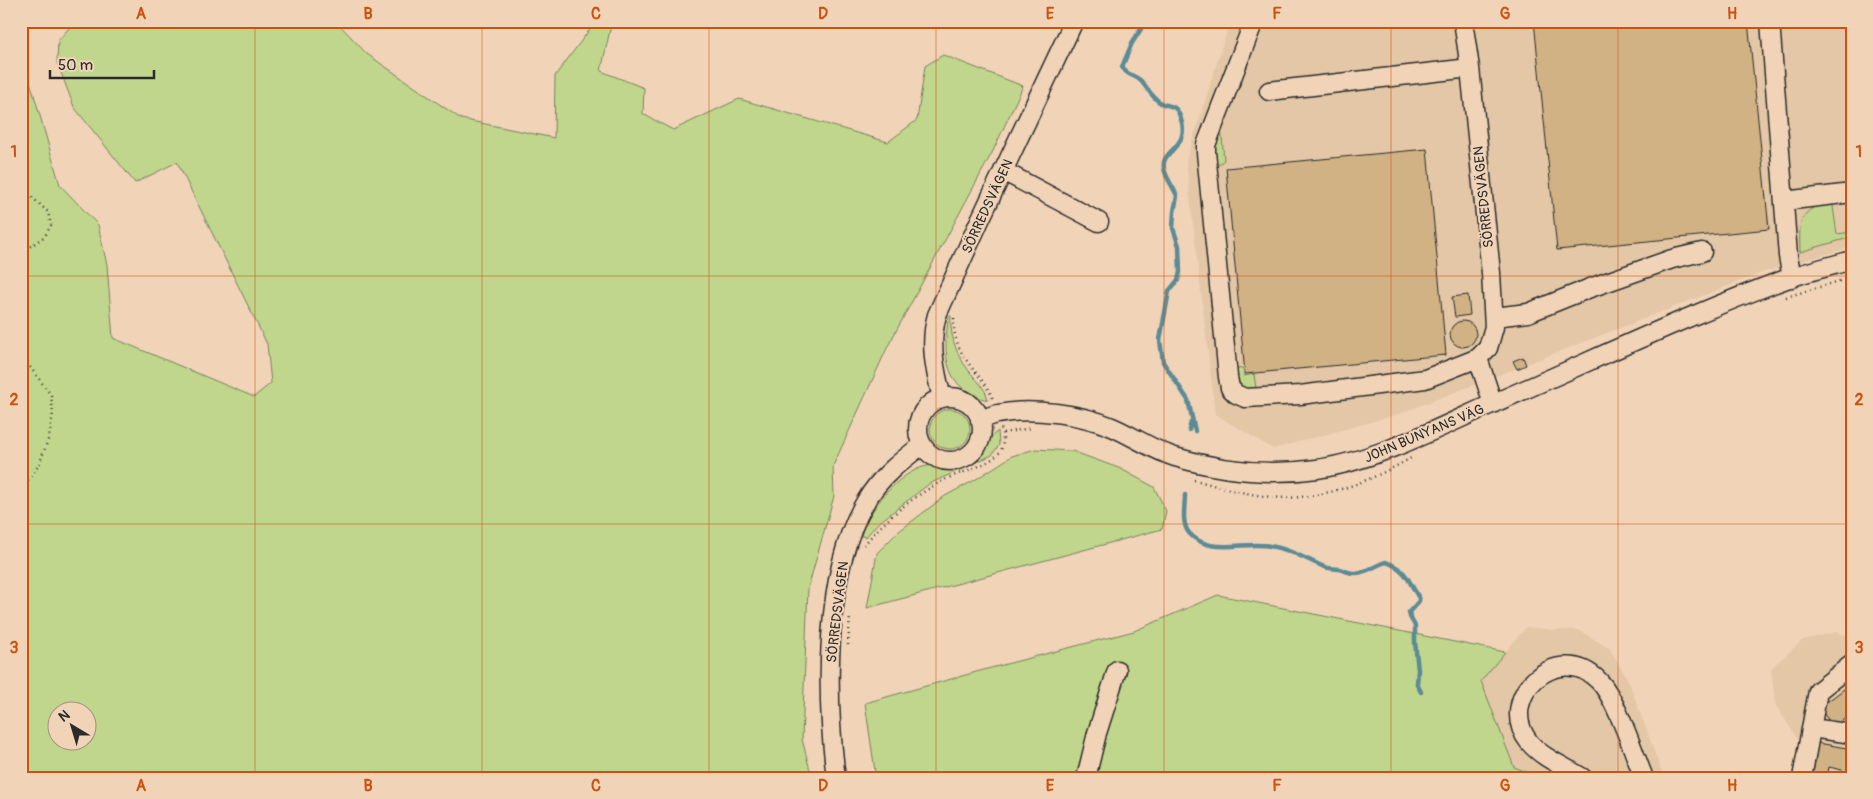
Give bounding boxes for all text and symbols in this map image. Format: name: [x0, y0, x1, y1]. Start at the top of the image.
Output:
text: A: [136, 4, 147, 24]
text: B: [363, 4, 373, 24]
text: C: [591, 4, 601, 24]
text: D: [818, 4, 828, 24]
text: E: [1046, 4, 1055, 24]
text: F: [1272, 4, 1282, 24]
text: G: [1500, 4, 1511, 24]
text: H: [1727, 4, 1737, 24]
scale bar: [50, 48, 154, 80]
text: 50 m: [58, 56, 93, 75]
text: 1: [11, 142, 17, 162]
text: 1: [1856, 142, 1862, 162]
street label: SÖRREDSVÄGEN: [1469, 145, 1497, 249]
street label: SÖRREDSVÄGEN: [957, 156, 1017, 256]
text: 2: [10, 390, 19, 410]
text: 2: [1855, 390, 1864, 410]
street label: JOHN BUNYANS VÄG: [1362, 401, 1487, 466]
street label: SÖRREDSVÄGEN: [822, 560, 852, 664]
text: 3: [10, 638, 19, 658]
text: 3: [1855, 638, 1864, 658]
north arrow: [48, 702, 98, 752]
text: N: [55, 707, 73, 726]
text: A: [136, 776, 147, 796]
text: B: [363, 776, 373, 796]
text: C: [591, 776, 601, 796]
text: D: [818, 776, 828, 796]
text: E: [1046, 776, 1055, 796]
text: F: [1272, 776, 1282, 796]
text: G: [1500, 776, 1511, 796]
text: H: [1727, 776, 1737, 796]

